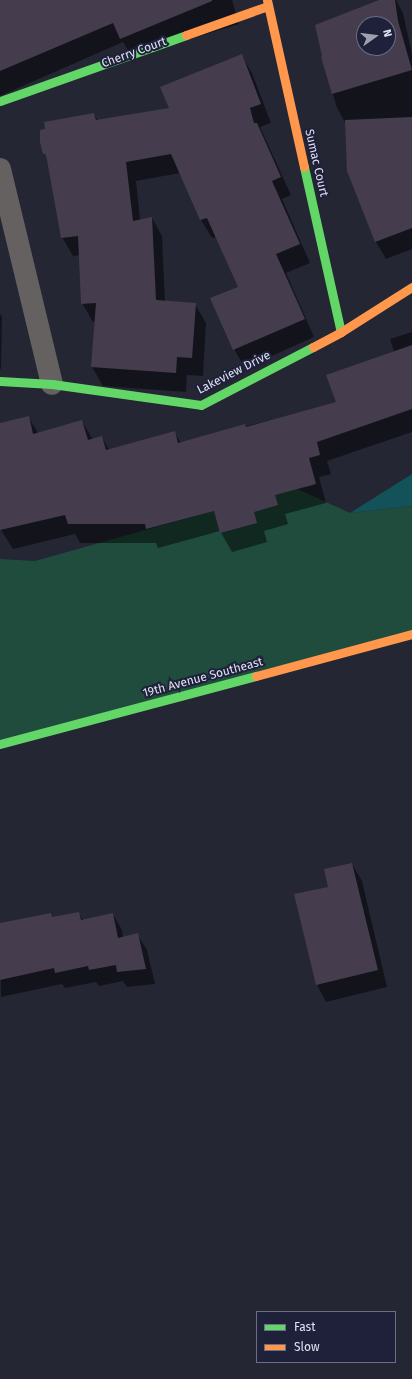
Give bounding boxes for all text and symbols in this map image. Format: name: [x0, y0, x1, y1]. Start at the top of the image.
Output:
north arrow: [356, 16, 396, 56]
text: N: [380, 28, 394, 38]
street label: Cherry Court: [100, 35, 168, 71]
street label: Sumac Court: [301, 128, 331, 198]
street label: Lakeview Drive: [195, 348, 273, 398]
street label: 19th Avenue Southeast: [141, 655, 265, 701]
legend: [256, 1311, 396, 1363]
text: Fast: [294, 1320, 316, 1334]
text: Slow: [294, 1340, 320, 1354]

